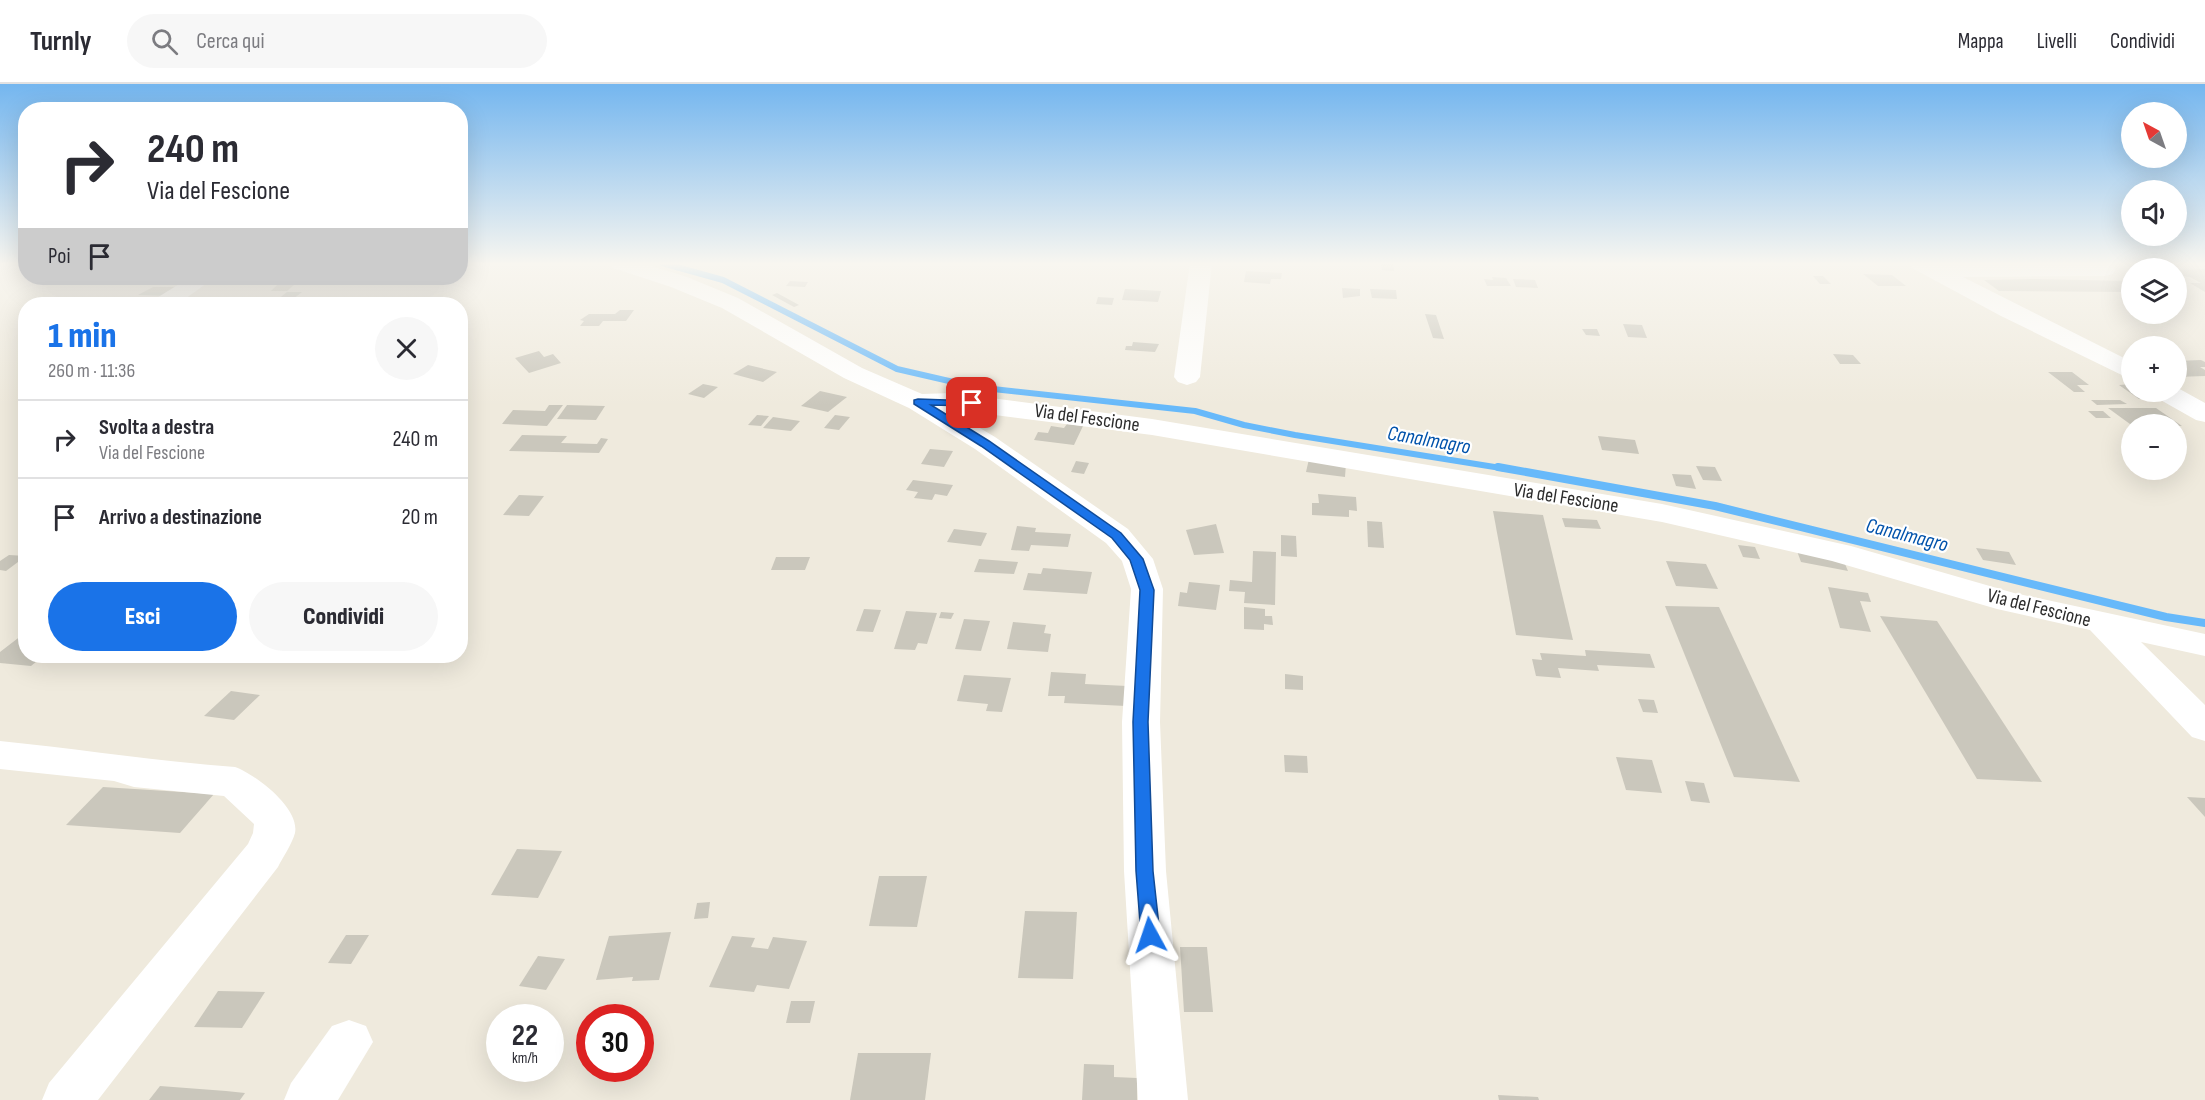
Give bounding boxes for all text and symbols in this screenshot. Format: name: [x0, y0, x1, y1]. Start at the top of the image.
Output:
search box: [127, 14, 547, 68]
text: Turnly: [30, 25, 91, 58]
icon: search: [148, 25, 181, 58]
text: Cerca qui: [196, 28, 265, 55]
text: Mappa: [1958, 29, 2004, 54]
text: Livelli: [2037, 29, 2077, 54]
text: Condividi: [2110, 29, 2175, 54]
north arrow: [2121, 102, 2187, 168]
map controls: [2121, 102, 2187, 480]
text: 240 m: [147, 124, 239, 175]
icon: right: [48, 126, 126, 204]
text: Via del Fescione: [147, 175, 290, 207]
button: sound: [2121, 180, 2187, 246]
icon: arrive: [83, 240, 116, 273]
text: Poi: [48, 243, 71, 270]
button: layers: [2121, 258, 2187, 324]
text: 1 min: [48, 315, 116, 358]
button: close: [375, 317, 438, 380]
button: +: [2121, 336, 2187, 402]
text: 260 m · 11:36: [48, 359, 135, 383]
pin: [946, 377, 997, 428]
icon: arrive: [955, 386, 988, 419]
street label: Via del Fescione: [1033, 399, 1141, 437]
text: Svolta a destra: [99, 414, 214, 441]
button: −: [2121, 414, 2187, 480]
water label: Canalmagro: [1386, 420, 1473, 460]
icon: right: [48, 423, 81, 456]
text: 240 m: [392, 426, 438, 453]
text: Via del Fescione: [99, 441, 205, 465]
street label: Via del Fescione: [1512, 478, 1620, 518]
icon: arrive: [48, 501, 81, 534]
text: Arrivo a destinazione: [99, 504, 262, 531]
text: 20 m: [402, 504, 438, 531]
water label: Canalmagro: [1863, 513, 1951, 557]
button: Esci: [48, 582, 237, 651]
button: Condividi: [249, 582, 438, 651]
street label: Via del Fescione: [1985, 584, 2093, 632]
position arrow: [1118, 903, 1182, 967]
speed limit sign: 30: [576, 1004, 654, 1082]
text: 22: [512, 1018, 538, 1054]
text: km/h: [512, 1049, 538, 1068]

